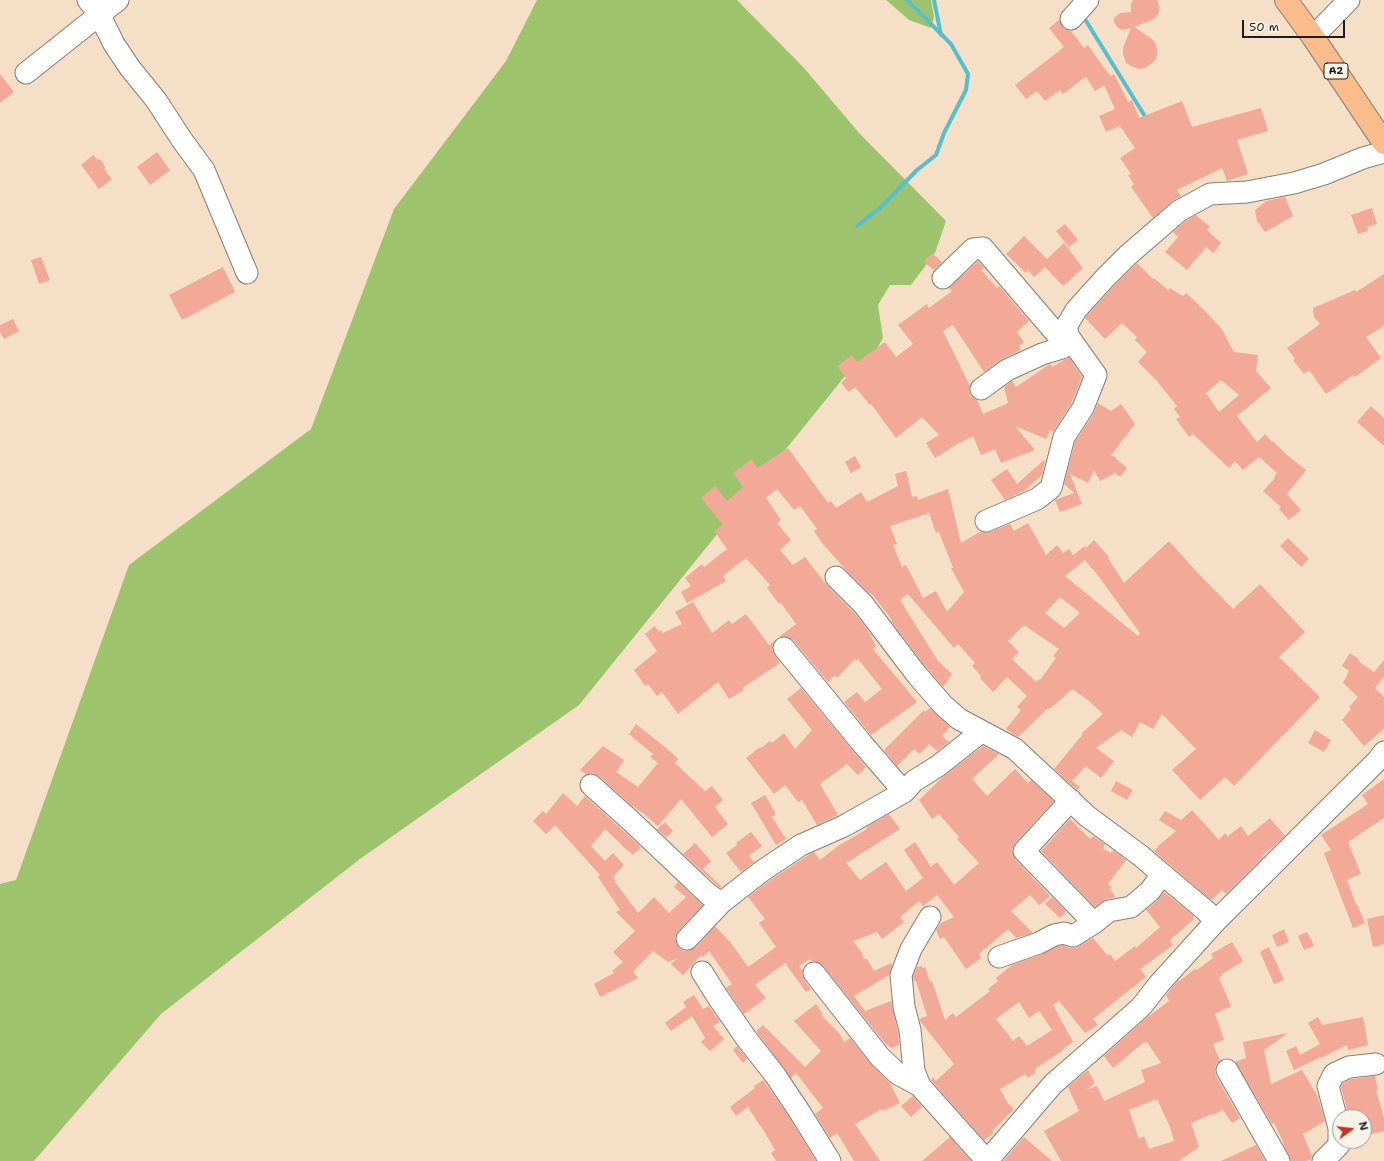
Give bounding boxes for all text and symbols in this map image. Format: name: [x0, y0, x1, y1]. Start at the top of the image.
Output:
scale bar: [1244, 12, 1347, 38]
text: 50 m: [1249, 19, 1279, 35]
road number: A2: [1324, 63, 1348, 79]
north arrow: [1332, 1109, 1372, 1149]
text: N: [1355, 1120, 1371, 1132]

